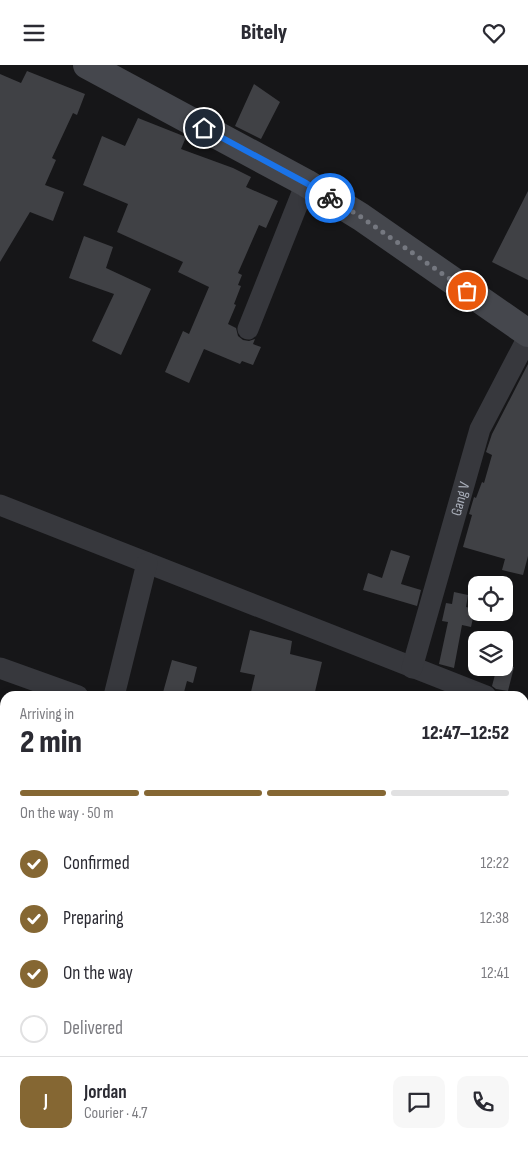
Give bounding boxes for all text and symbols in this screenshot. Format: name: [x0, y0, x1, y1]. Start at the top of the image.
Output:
icon: menu: [20, 19, 48, 47]
text: Bitely: [241, 19, 287, 46]
icon: heart: [480, 19, 508, 47]
pin: [183, 107, 225, 149]
icon: home: [190, 114, 218, 142]
courier: [305, 173, 355, 223]
icon: bike: [316, 184, 344, 212]
pin: [446, 270, 488, 312]
icon: bag: [453, 277, 481, 305]
street label: Gang V: [446, 479, 474, 518]
map controls: [468, 576, 513, 676]
button: locate: [468, 576, 513, 621]
button: layers: [468, 631, 513, 676]
text: Arriving in: [20, 705, 74, 724]
text: 12:47–12:52: [422, 722, 509, 745]
text: 2 min: [20, 723, 82, 762]
text: On the way · 50 m: [20, 804, 114, 823]
icon: check: [20, 850, 48, 878]
text: Confirmed: [63, 852, 130, 875]
text: 12:22: [480, 854, 509, 873]
icon: check: [20, 905, 48, 933]
text: Preparing: [63, 907, 124, 930]
text: 12:38: [480, 909, 509, 928]
icon: check: [20, 960, 48, 988]
text: On the way: [63, 962, 133, 985]
text: 12:41: [481, 964, 509, 983]
text: Delivered: [63, 1017, 123, 1040]
button: chat: [393, 1076, 445, 1128]
button: phone: [457, 1076, 509, 1128]
text: Jordan: [84, 1081, 127, 1104]
text: J: [44, 1090, 48, 1113]
text: Courier · 4.7: [84, 1104, 147, 1123]

